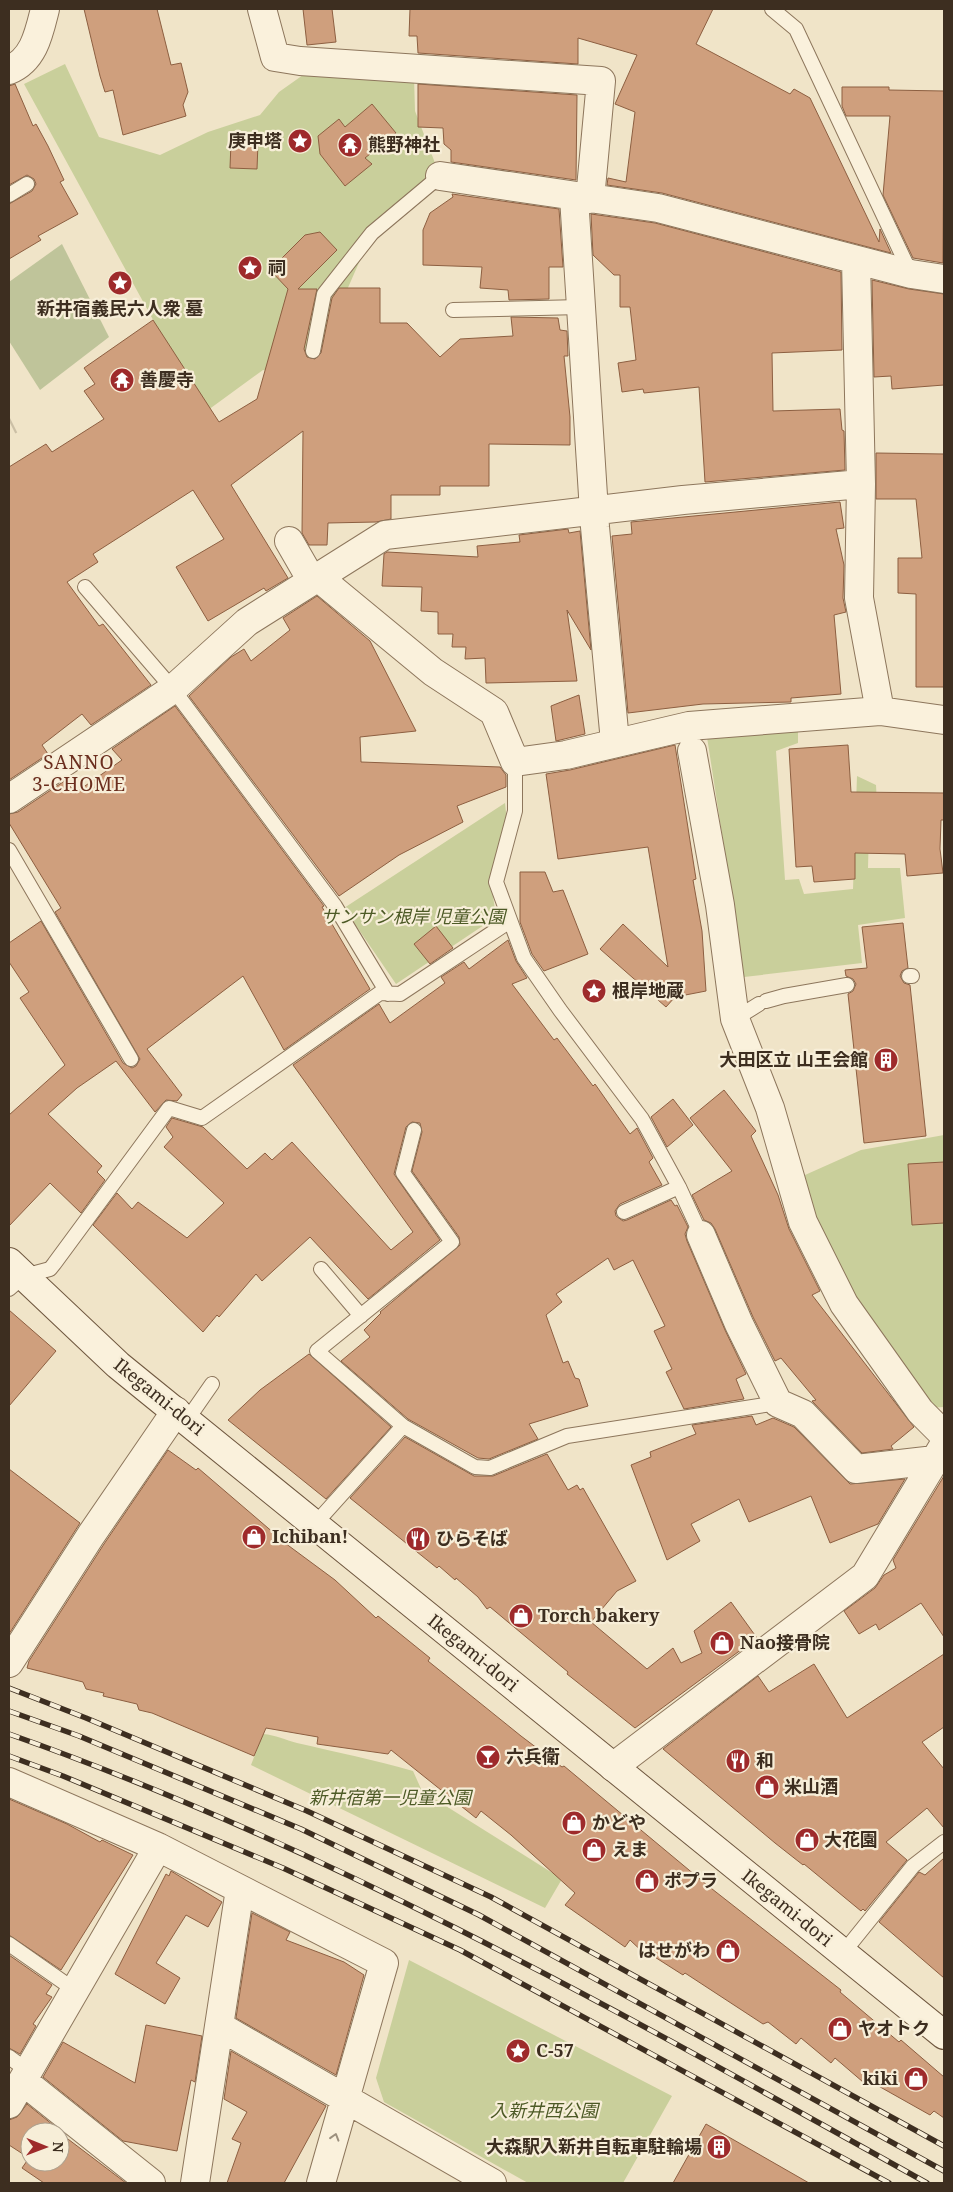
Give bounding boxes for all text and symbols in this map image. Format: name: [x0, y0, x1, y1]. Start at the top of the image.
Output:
place label: 庚申塔: [228, 128, 282, 152]
place icon: 庚申塔: [287, 128, 313, 154]
temple icon: 熊野神社: [337, 132, 363, 158]
place label: 熊野神社: [368, 132, 440, 156]
place icon: 祠: [237, 255, 263, 281]
place label: 祠: [268, 255, 286, 279]
place icon: 新井宿義民六人衆 墓: [107, 270, 133, 296]
place label: 新井宿義民六人衆 墓: [37, 296, 203, 320]
temple icon: 善慶寺: [109, 367, 135, 393]
place label: 善慶寺: [140, 367, 194, 391]
district label: SANNO 3-CHOME: [32, 749, 126, 797]
park label: サンサン根岸 児童公園: [321, 904, 508, 928]
place icon: 根岸地蔵: [581, 978, 607, 1004]
place label: 根岸地蔵: [612, 978, 684, 1002]
place label: 大田区立 山王会館: [719, 1047, 868, 1071]
building icon: 大田区立 山王会館: [873, 1047, 899, 1073]
street label: Ikegami-dori: [109, 1352, 210, 1440]
shop icon: Ichiban!: [241, 1524, 267, 1550]
place label: Ichiban!: [272, 1524, 348, 1548]
restaurant icon: ひらそば: [405, 1526, 431, 1552]
place label: ひらそば: [436, 1526, 508, 1550]
shop icon: Torch bakery: [508, 1603, 534, 1629]
place label: Torch bakery: [538, 1603, 660, 1627]
street label: Ikegami-dori: [423, 1608, 524, 1696]
shop icon: Nao接骨院: [709, 1630, 735, 1656]
place label: Nao接骨院: [740, 1630, 830, 1654]
bar icon: 六兵衛: [475, 1744, 501, 1770]
place label: 六兵衛: [506, 1744, 560, 1768]
restaurant icon: 和: [725, 1748, 751, 1774]
place label: 和: [756, 1748, 774, 1772]
shop icon: 米山酒: [754, 1774, 780, 1800]
place label: 米山酒: [784, 1774, 838, 1798]
park label: 新井宿第一児童公園: [309, 1785, 474, 1809]
shop icon: かどや: [561, 1810, 587, 1836]
place label: かどや: [592, 1810, 646, 1834]
shop icon: 大花園: [794, 1827, 820, 1853]
place label: 大花園: [824, 1827, 878, 1851]
shop icon: えま: [581, 1837, 607, 1863]
place label: えま: [612, 1837, 648, 1861]
street label: Ikegami-dori: [737, 1863, 838, 1951]
shop icon: ポプラ: [634, 1868, 660, 1894]
place label: ポプラ: [664, 1868, 718, 1892]
place label: はせがわ: [638, 1938, 710, 1962]
shop icon: はせがわ: [715, 1938, 741, 1964]
shop icon: ヤオトク: [827, 2016, 853, 2042]
place label: ヤオトク: [858, 2016, 930, 2040]
place icon: C-57: [505, 2038, 531, 2064]
place label: C-57: [536, 2038, 574, 2062]
place label: kiki: [862, 2066, 899, 2090]
shop icon: kiki: [903, 2066, 929, 2092]
park label: 入新井西公園: [490, 2098, 601, 2122]
north arrow: [20, 2122, 70, 2172]
one-way arrow: [330, 2133, 340, 2141]
place label: 大森駅入新井自転車駐輪場: [486, 2134, 702, 2158]
building icon: 大森駅入新井自転車駐輪場: [706, 2134, 732, 2160]
text: N: [49, 2142, 68, 2153]

